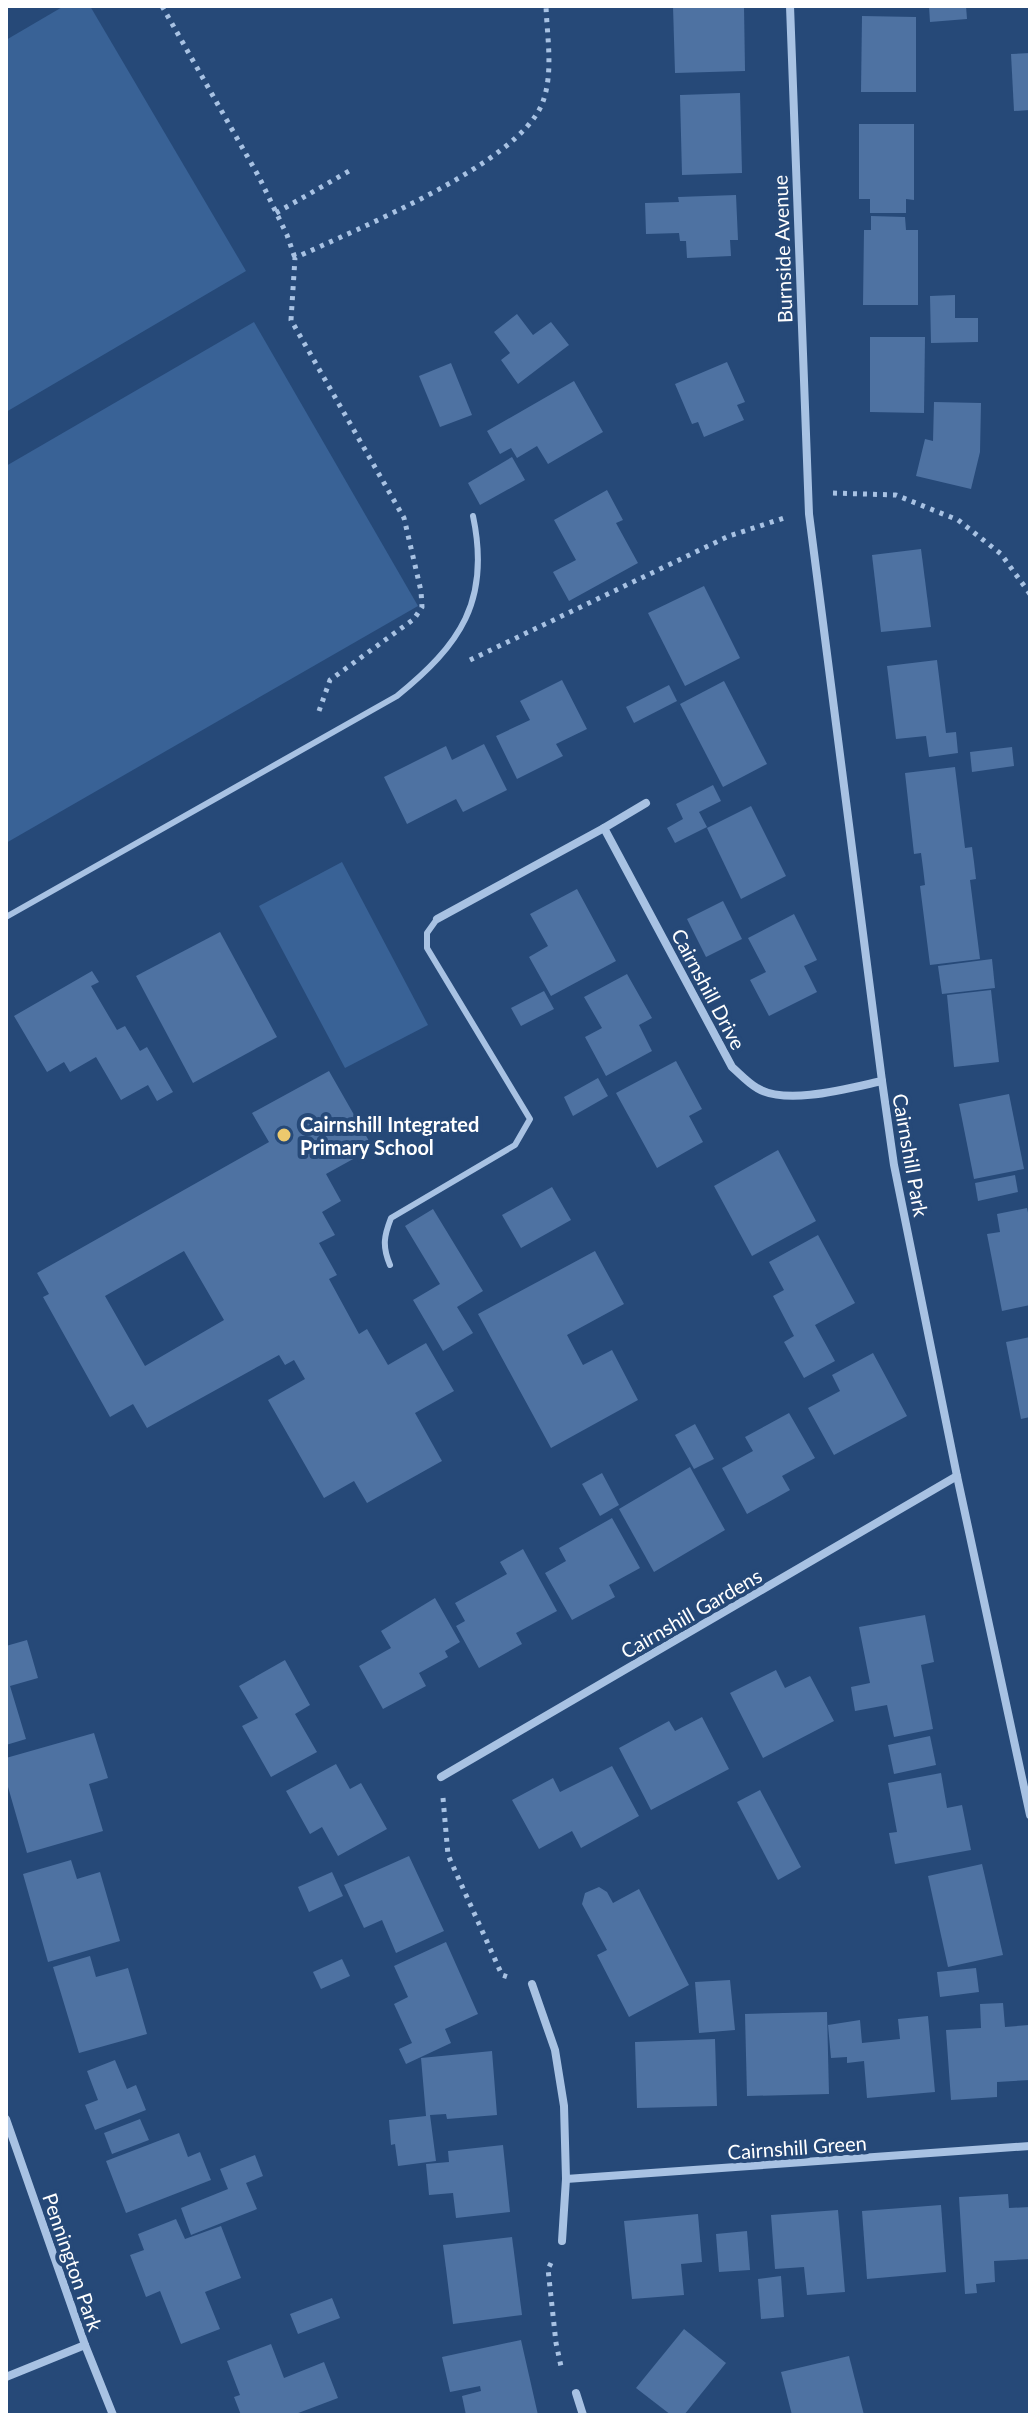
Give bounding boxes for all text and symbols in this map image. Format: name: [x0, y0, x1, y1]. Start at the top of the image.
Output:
street label: Burnside Avenue: [767, 175, 797, 323]
street label: Cairnshill Drive: [667, 924, 751, 1054]
street label: Cairnshill Park: [888, 1091, 934, 1219]
place label: Cairnshill Integrated Primary School: [300, 1112, 479, 1159]
marker: Cairnshill Integrated Primary School: [275, 1126, 293, 1144]
street label: Cairnshill Gardens: [616, 1563, 766, 1663]
street label: Cairnshill Green: [727, 2130, 867, 2164]
street label: Pennington Park: [38, 2190, 108, 2335]

